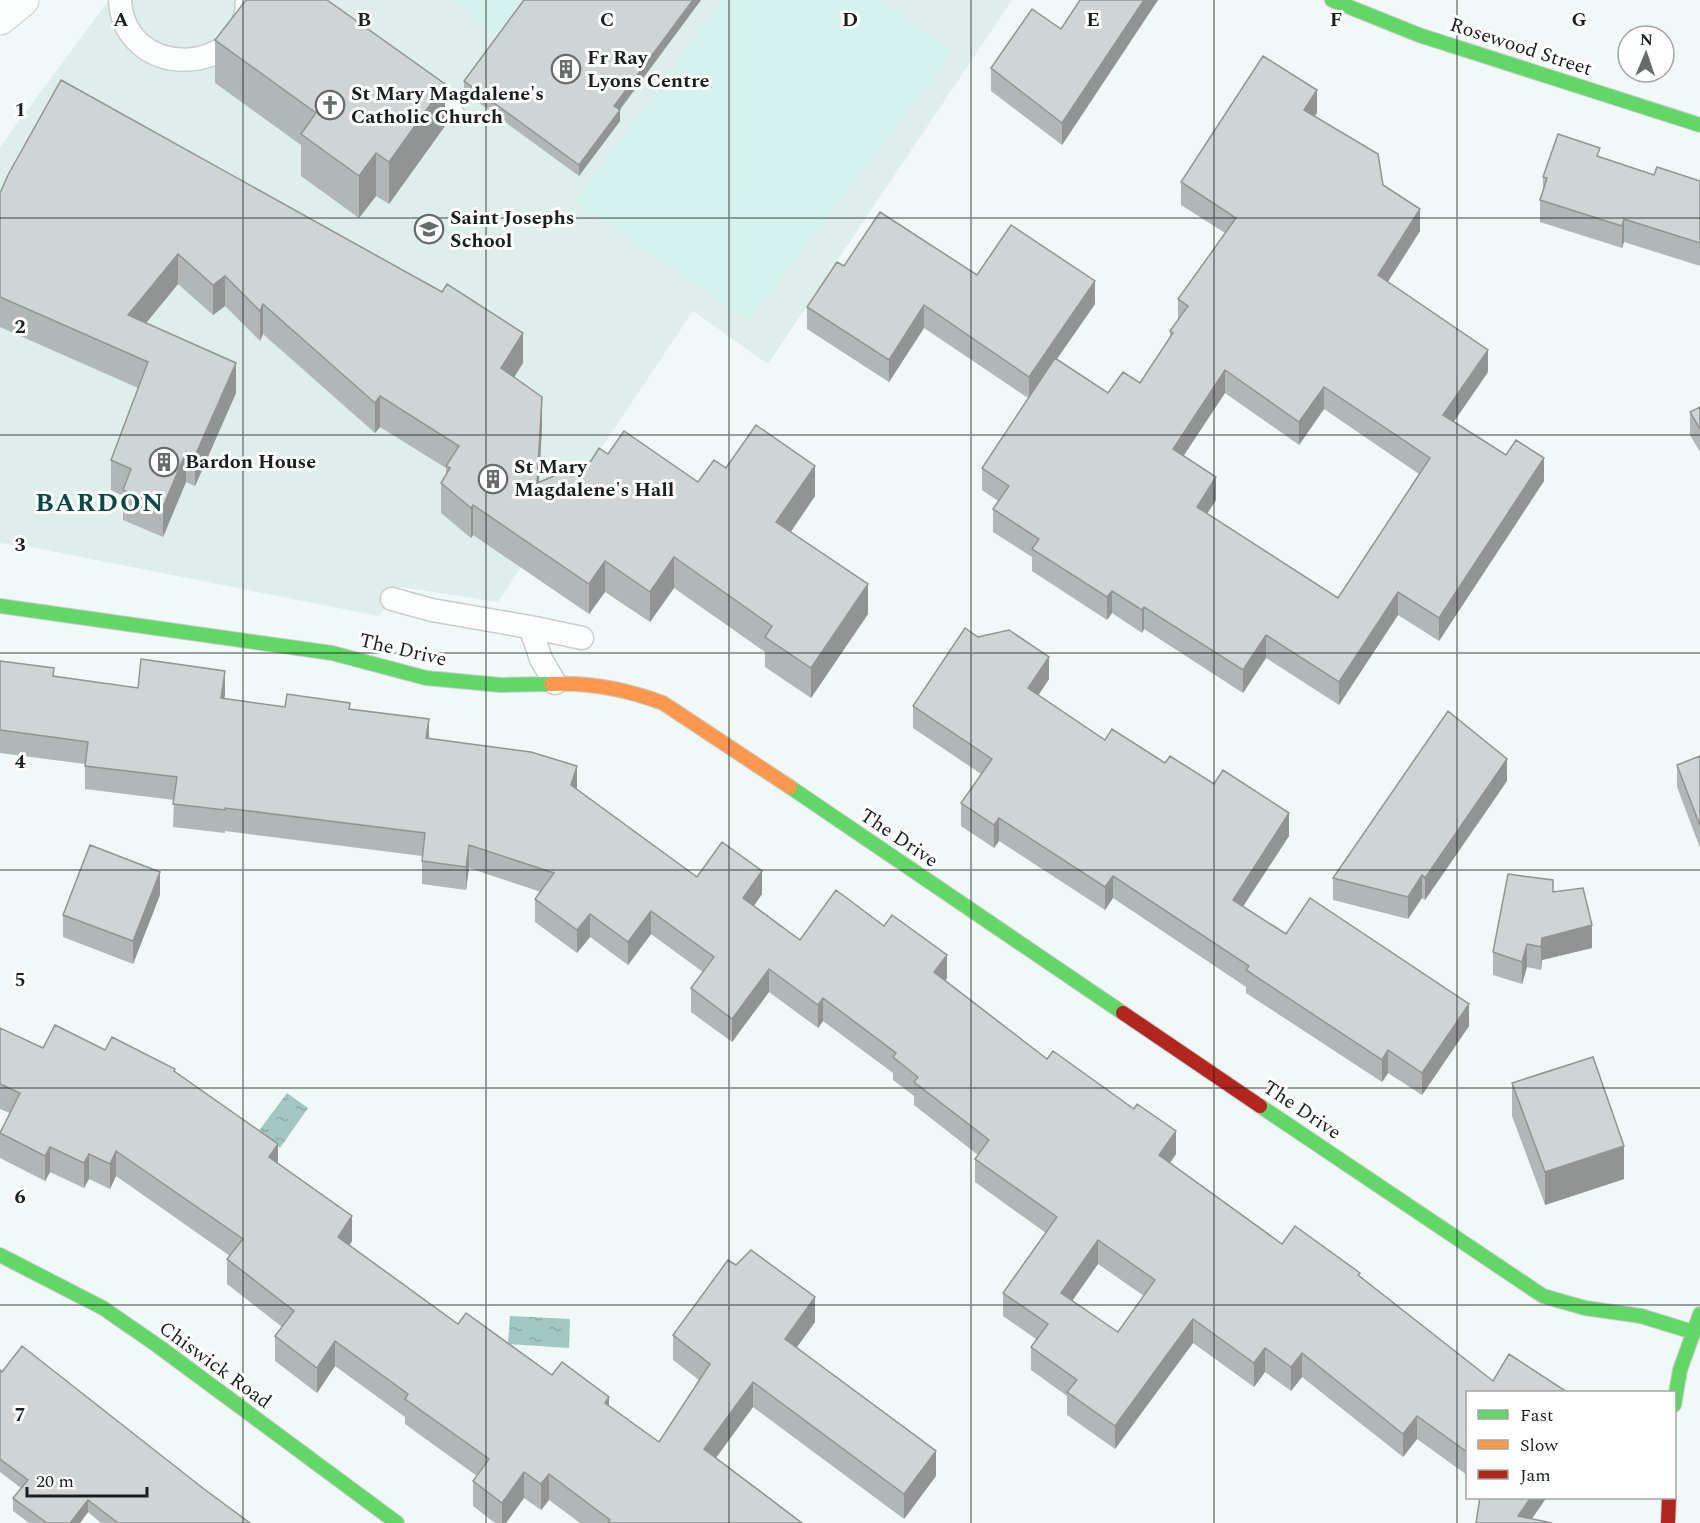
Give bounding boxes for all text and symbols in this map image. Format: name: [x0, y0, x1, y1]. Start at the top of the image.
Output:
text: A: [113, 5, 129, 35]
text: B: [357, 5, 371, 35]
text: C: [600, 5, 614, 35]
text: D: [842, 5, 858, 35]
text: E: [1086, 5, 1100, 35]
text: F: [1330, 5, 1342, 35]
text: G: [1571, 5, 1587, 35]
street label: Rosewood Street: [1446, 10, 1596, 84]
north arrow: [1616, 24, 1676, 84]
text: N: [1640, 28, 1653, 52]
place label: Fr Ray Lyons Centre: [587, 43, 709, 96]
building icon: Fr Ray Lyons Centre: [550, 53, 582, 85]
place label: St Mary Magdalene's Catholic Church: [351, 79, 544, 132]
church icon: St Mary Magdalene's Catholic Church: [314, 89, 346, 121]
text: 1: [14, 95, 26, 125]
place label: Saint Josephs School: [450, 203, 574, 256]
school or university icon: Saint Josephs School: [413, 213, 445, 245]
text: 2: [14, 312, 26, 342]
building icon: Bardon House: [148, 446, 180, 478]
place label: Bardon House: [185, 447, 316, 477]
place label: St Mary Magdalene's Hall: [514, 452, 674, 505]
building icon: St Mary Magdalene's Hall: [477, 463, 509, 495]
district label: BARDON: [35, 483, 165, 523]
text: 3: [14, 530, 26, 560]
street label: The Drive: [356, 625, 450, 675]
text: 4: [14, 747, 26, 777]
street label: The Drive: [854, 801, 944, 875]
text: 5: [14, 965, 26, 995]
street label: The Drive: [1257, 1073, 1347, 1147]
text: 6: [14, 1182, 26, 1212]
street label: Chiswick Road: [152, 1314, 278, 1416]
legend: [1466, 1391, 1676, 1499]
text: 7: [14, 1400, 26, 1430]
text: Fast: [1520, 1402, 1553, 1429]
text: Slow: [1520, 1432, 1559, 1459]
scale bar: [27, 1460, 147, 1498]
text: Jam: [1520, 1462, 1551, 1489]
text: 20 m: [36, 1468, 74, 1495]

